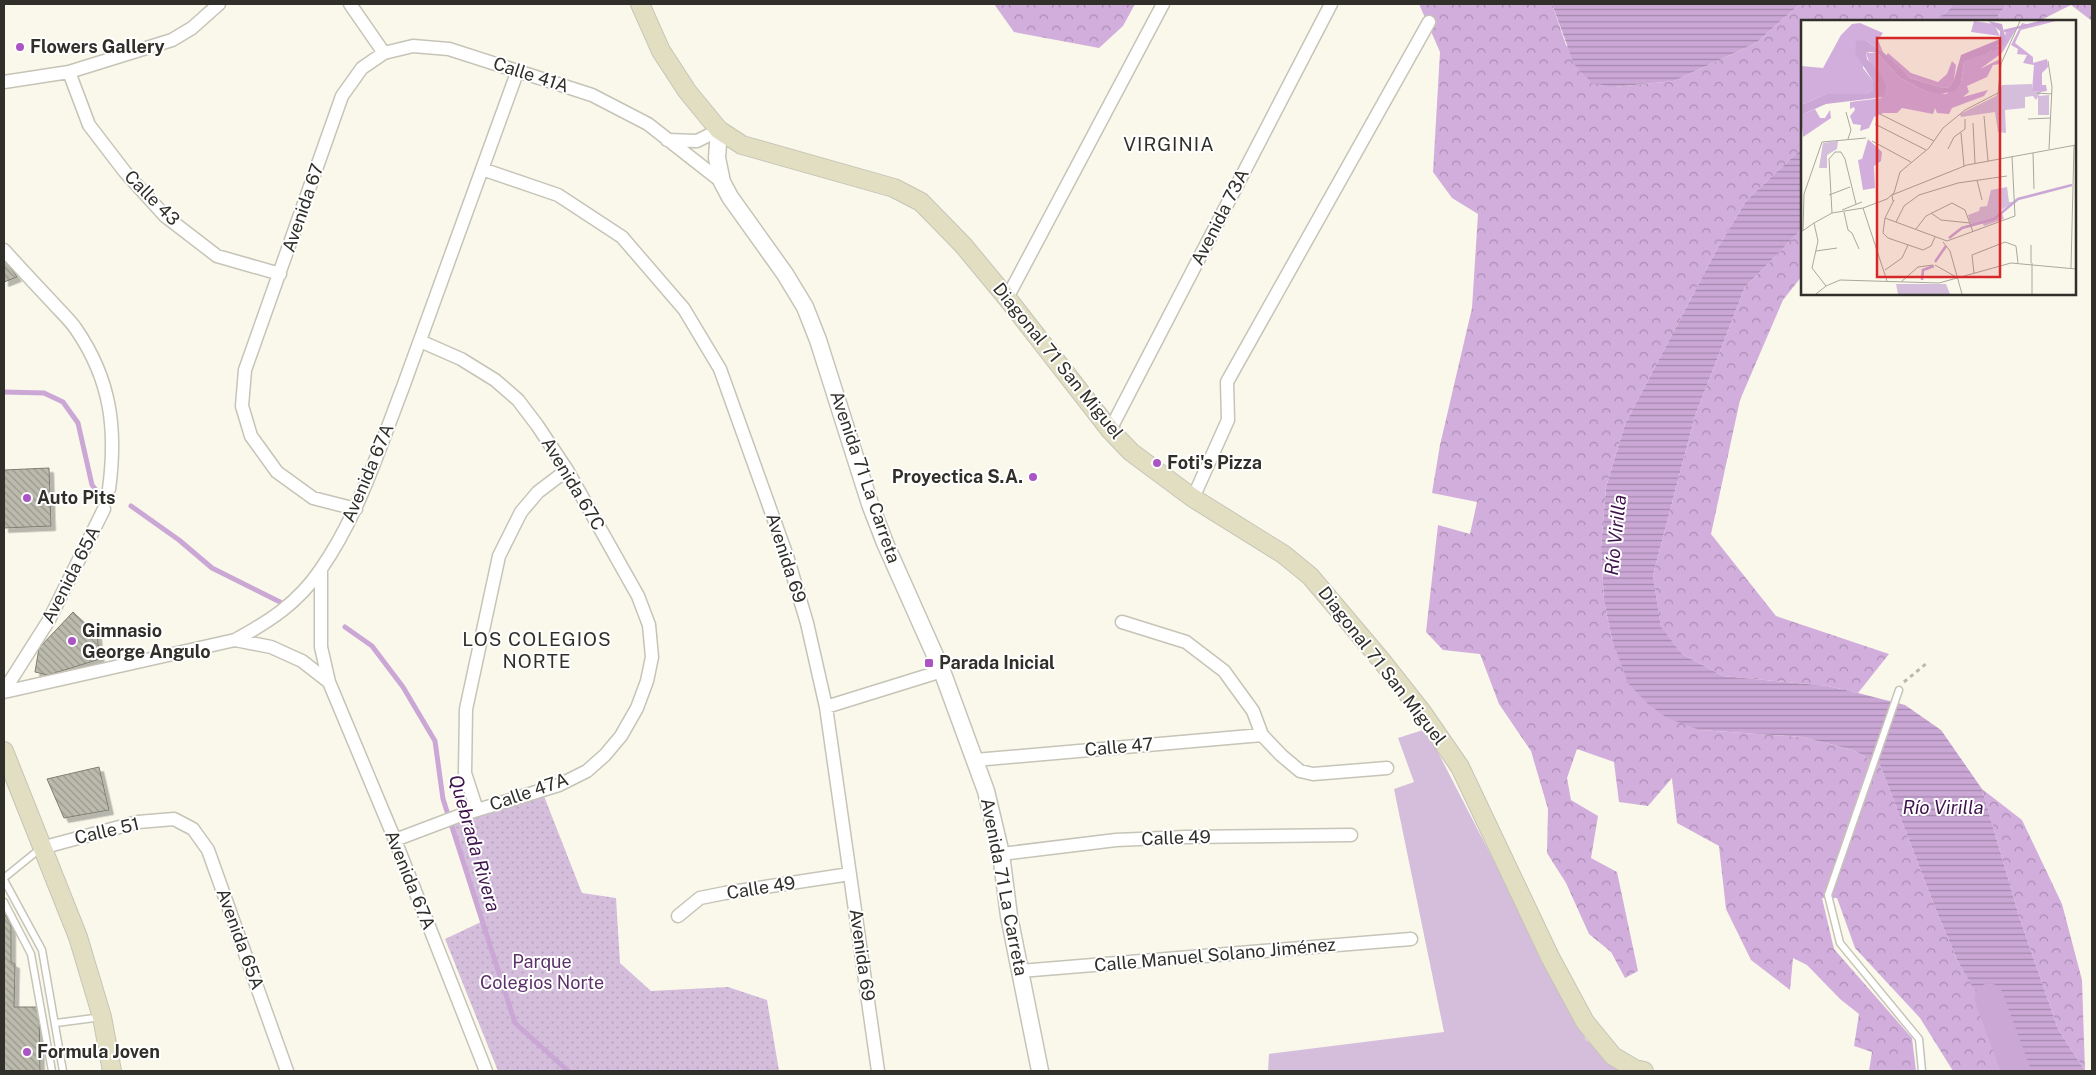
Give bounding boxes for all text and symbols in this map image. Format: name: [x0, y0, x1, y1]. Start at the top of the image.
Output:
inset map: [1801, 20, 2076, 295]
place label: Flowers Gallery: [30, 36, 165, 57]
marker: Flowers Gallery: [14, 41, 26, 53]
street label: Calle 41A: [491, 52, 572, 97]
district label: VIRGINIA: [1123, 133, 1215, 155]
street label: Avenida 67: [278, 161, 327, 255]
street label: Avenida 73A: [1186, 165, 1253, 268]
street label: Calle 43: [120, 166, 184, 230]
street label: Diagonal 71 San Miguel: [989, 278, 1128, 443]
street label: Avenida 71 La Carreta: [826, 388, 905, 566]
street label: Avenida 67A: [337, 420, 398, 525]
street label: Avenida 67C: [537, 433, 609, 534]
place label: Foti's Pizza: [1167, 452, 1262, 473]
marker: Foti's Pizza: [1151, 457, 1163, 469]
place label: Proyectica S.A.: [892, 466, 1023, 487]
marker: Proyectica S.A.: [1027, 471, 1039, 483]
place label: Auto Pits: [37, 487, 116, 508]
marker: Auto Pits: [21, 492, 33, 504]
water label: Río Virilla: [1600, 494, 1630, 576]
street label: Avenida 69: [762, 510, 811, 605]
street label: Avenida 65A: [37, 522, 104, 627]
street label: Diagonal 71 San Miguel: [1314, 582, 1451, 749]
place label: Gimnasio George Angulo: [82, 620, 211, 662]
district label: LOS COLEGIOS NORTE: [462, 628, 612, 672]
marker: Gimnasio George Angulo: [66, 635, 78, 647]
place label: Parada Inicial: [939, 652, 1055, 673]
marker: Parada Inicial: [923, 657, 935, 669]
street label: Calle 47: [1084, 733, 1154, 760]
street label: Calle 47A: [487, 768, 571, 815]
water label: Quebrada Rivera: [445, 772, 505, 914]
street label: Avenida 71 La Carreta: [977, 796, 1032, 978]
water label: Río Virilla: [1902, 796, 1984, 818]
street label: Calle 51: [73, 813, 141, 848]
street label: Calle 49: [1141, 826, 1211, 849]
street label: Avenida 67A: [381, 827, 440, 933]
street label: Calle 49: [725, 872, 797, 903]
street label: Avenida 65A: [212, 885, 269, 993]
street label: Avenida 69: [846, 907, 879, 1002]
street label: Calle Manuel Solano Jiménez: [1093, 933, 1337, 976]
park label: Parque Colegios Norte: [480, 951, 604, 993]
place label: Formula Joven: [37, 1041, 160, 1062]
marker: Formula Joven: [21, 1046, 33, 1058]

